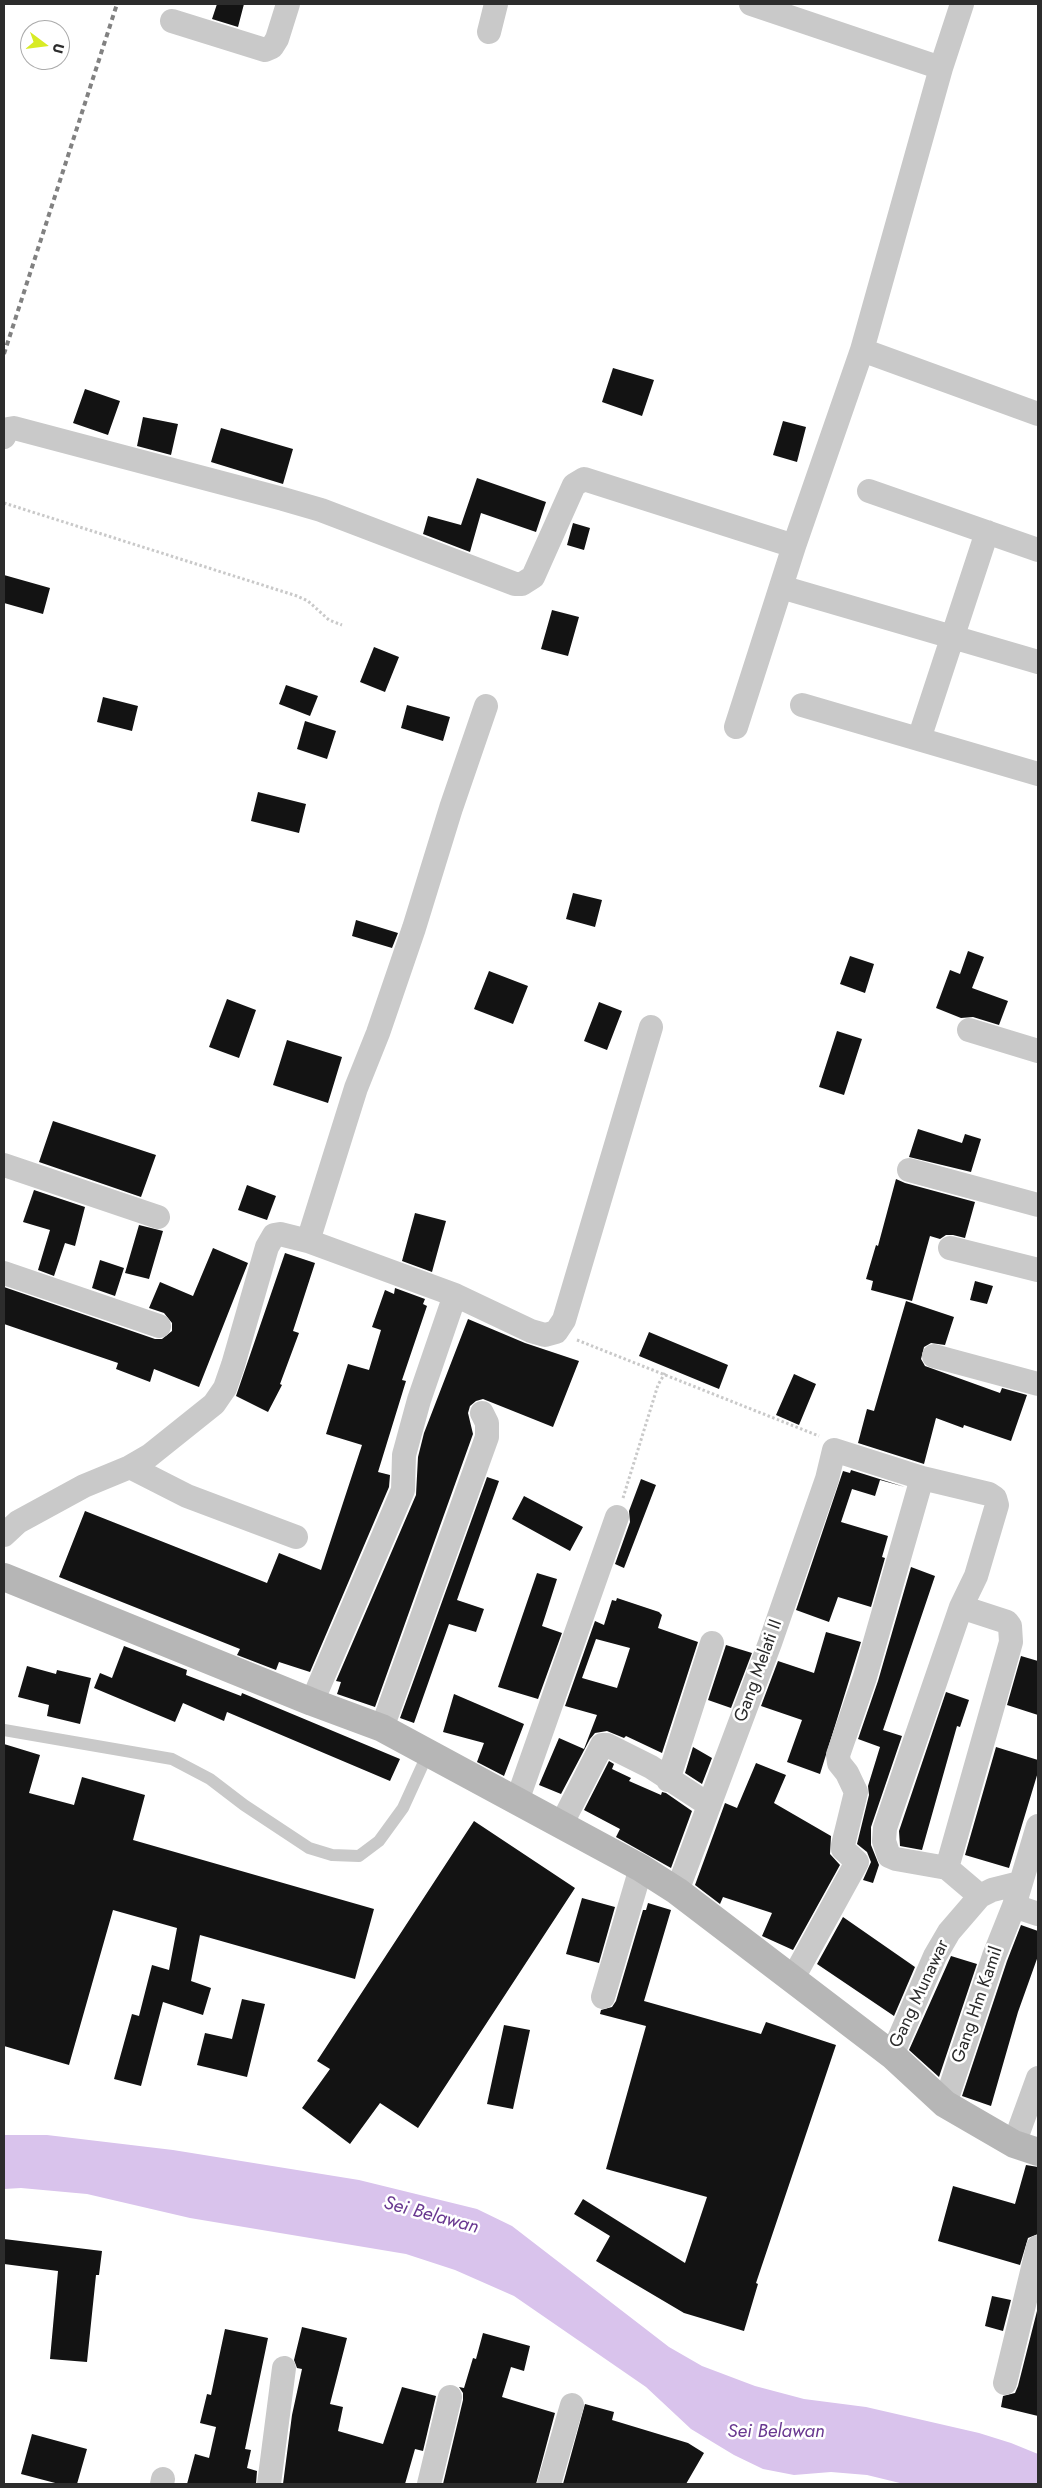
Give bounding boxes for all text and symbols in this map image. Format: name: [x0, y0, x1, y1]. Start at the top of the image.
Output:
north arrow: [20, 20, 70, 70]
text: U: [48, 41, 69, 56]
street label: Gang Melati II: [730, 1617, 788, 1725]
street label: Gang Munawar: [886, 1936, 954, 2052]
street label: Gang Hm Kamil: [948, 1944, 1008, 2066]
water label: Sei Belawan: [381, 2192, 481, 2240]
water label: Sei Belawan: [727, 2421, 825, 2443]

